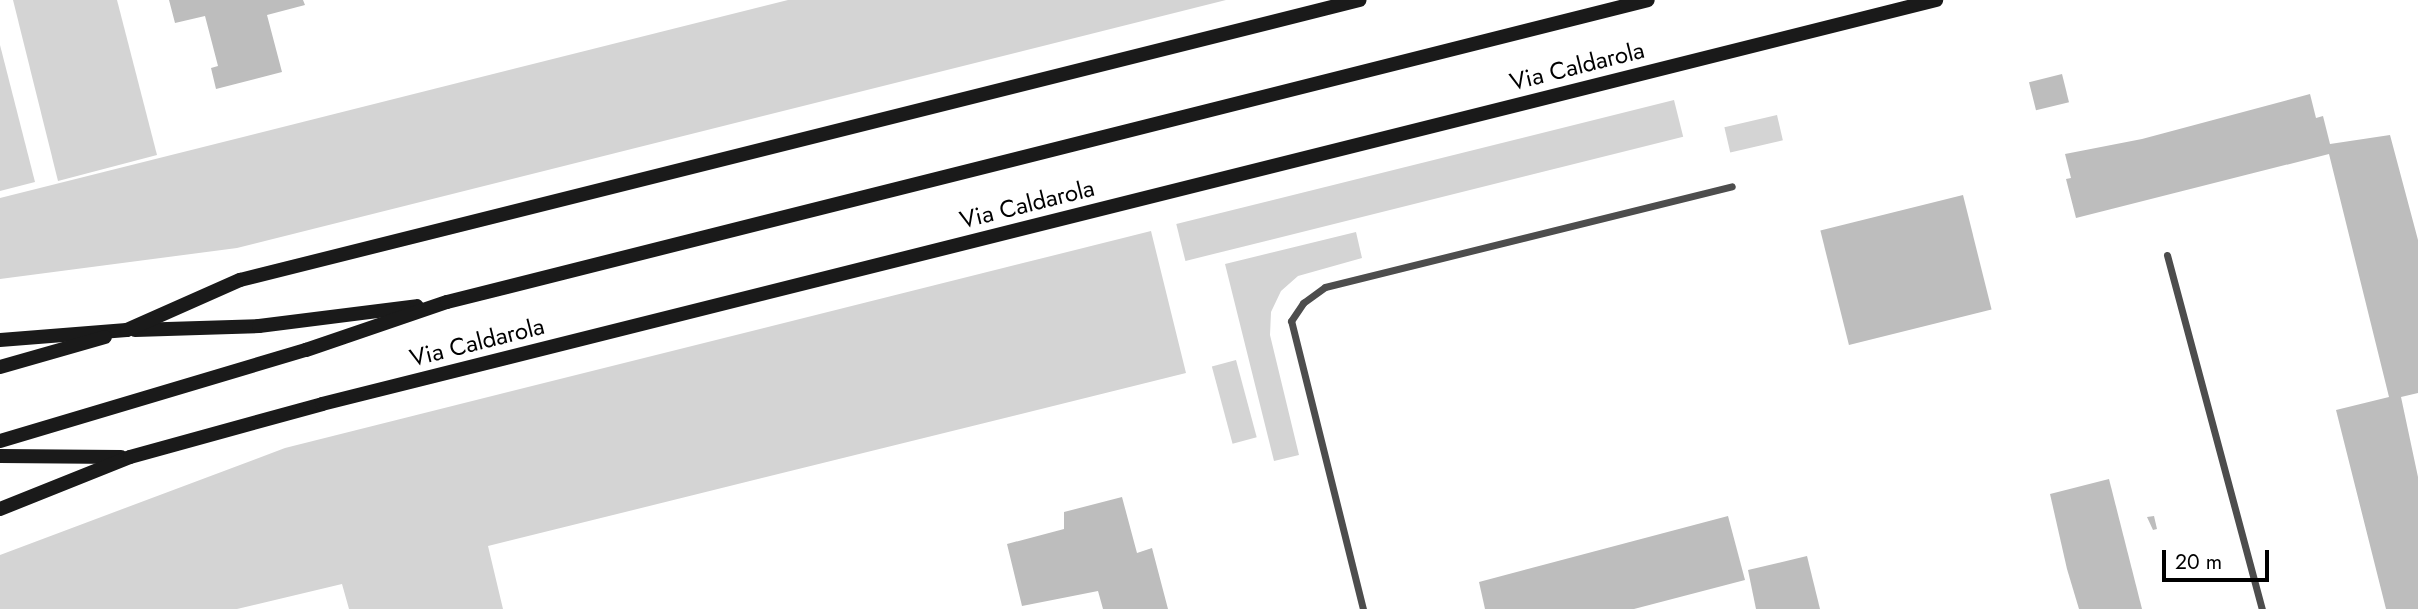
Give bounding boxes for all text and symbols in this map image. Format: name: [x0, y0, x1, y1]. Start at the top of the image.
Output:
street label: Via Caldarola: [1507, 35, 1647, 97]
street label: Via Caldarola: [957, 173, 1097, 235]
street label: Via Caldarola: [407, 311, 547, 373]
scale bar: [2166, 536, 2273, 580]
text: 20 m: [2175, 547, 2222, 577]

